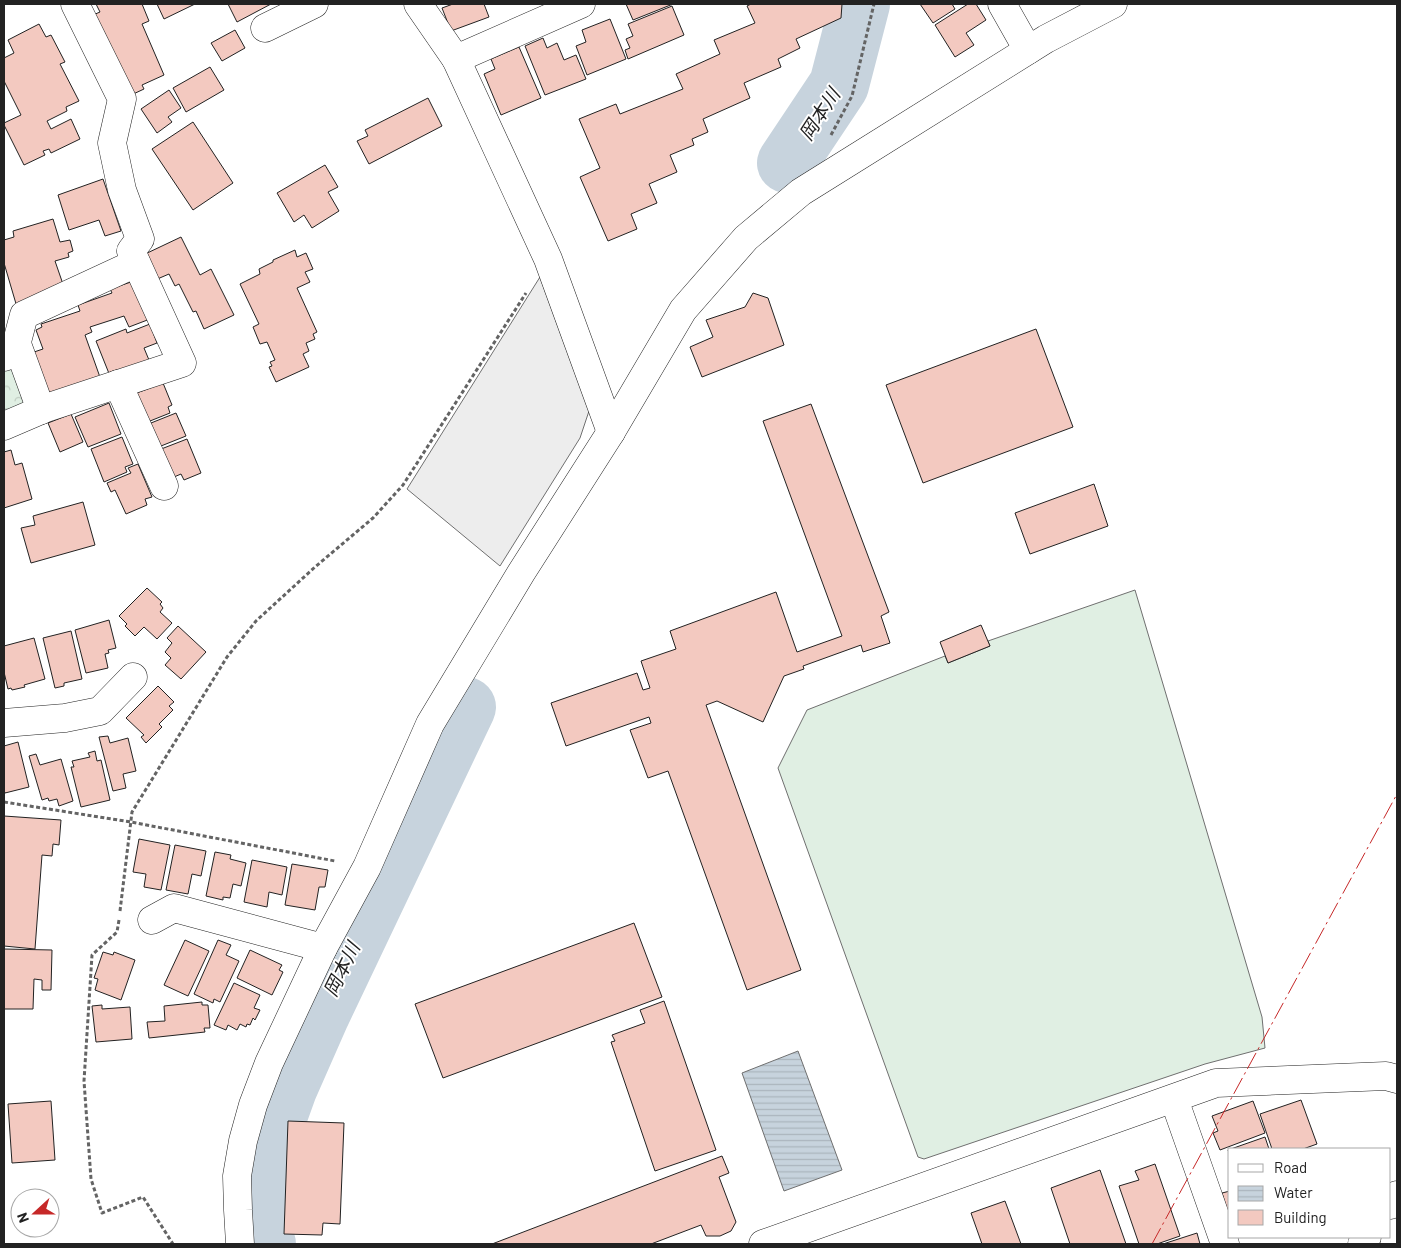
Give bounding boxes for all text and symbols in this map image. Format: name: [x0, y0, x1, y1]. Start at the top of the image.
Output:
water label: 岡本川: [794, 82, 845, 144]
water label: 岡本川: [318, 937, 365, 1000]
legend: [1228, 1148, 1391, 1238]
text: Road: [1274, 1158, 1307, 1176]
text: Water: [1274, 1183, 1313, 1201]
north arrow: [10, 1188, 60, 1238]
text: Building: [1274, 1208, 1327, 1226]
text: N: [13, 1210, 32, 1225]

